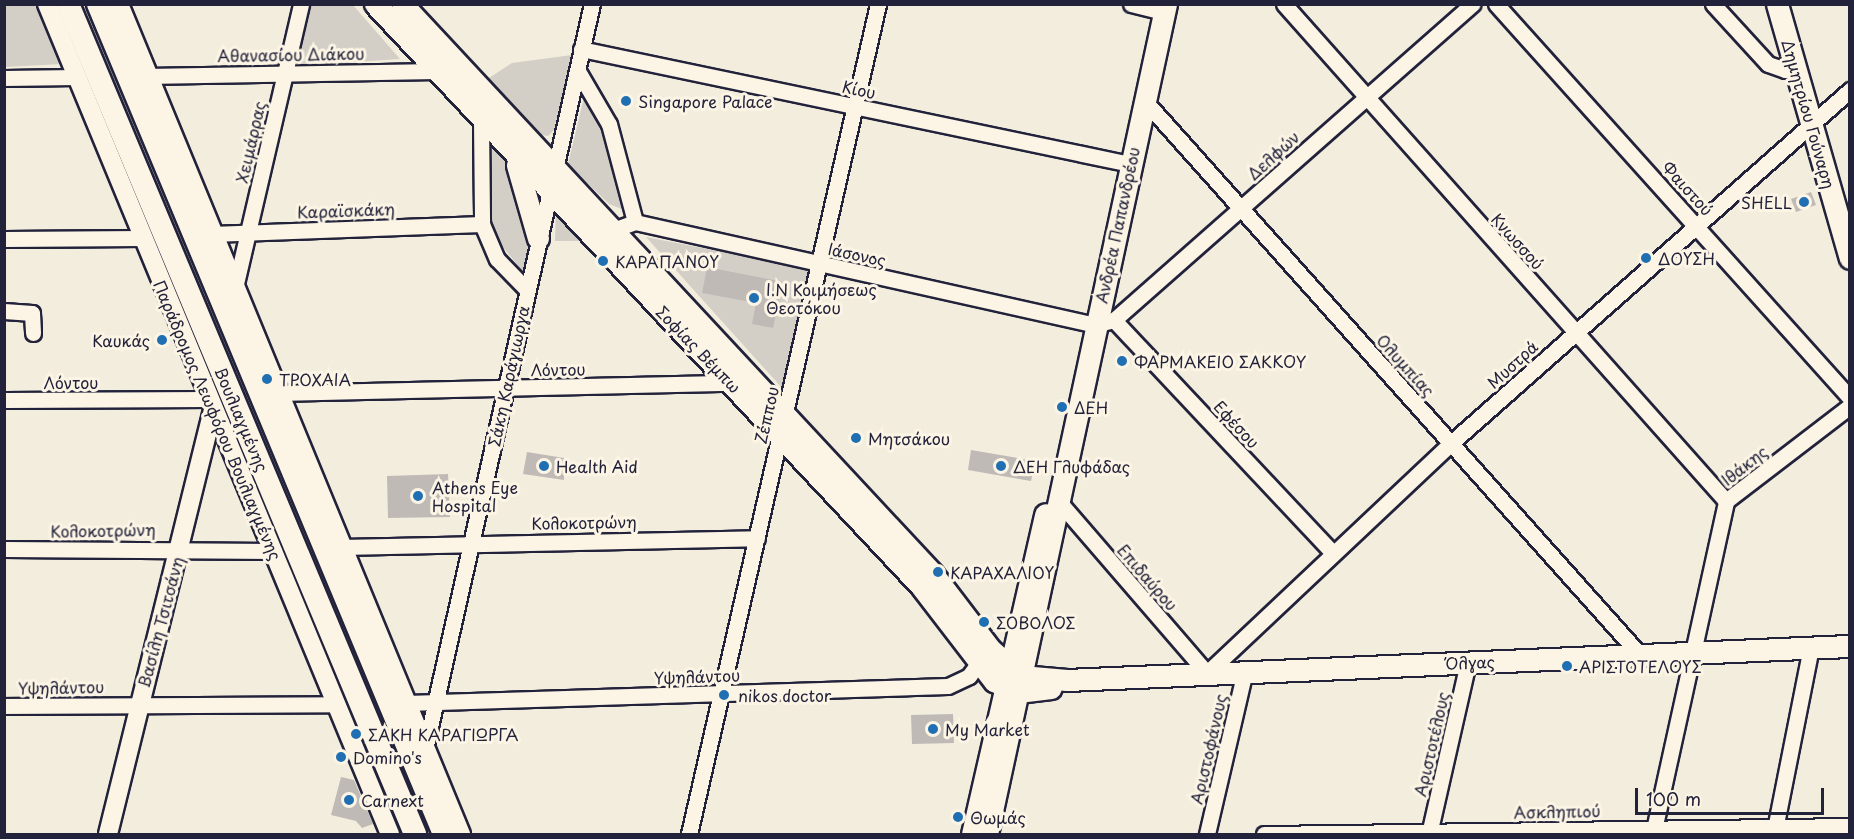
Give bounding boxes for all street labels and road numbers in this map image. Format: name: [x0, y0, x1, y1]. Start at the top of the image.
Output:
street label: Δημητρίου Γούναρη: [1779, 37, 1839, 191]
street label: Αθανασίου Διάκου: [218, 43, 364, 65]
street label: Κίου: [840, 76, 878, 102]
street label: Χειμάρρας: [231, 99, 269, 185]
street label: Δελφών: [1243, 127, 1303, 183]
street label: Ανδρέα Παπανδρέου: [1091, 145, 1143, 305]
street label: Φαιστού: [1659, 157, 1717, 219]
street label: Καραϊσκάκη: [297, 199, 395, 221]
street label: Κνωσσού: [1488, 209, 1548, 273]
street label: Ιάσονος: [826, 239, 888, 269]
street label: Παράδρομος Λεωφόρου Βουλιαγμένης: [150, 277, 286, 563]
street label: Σοφίας Βέμπω: [653, 301, 745, 397]
street label: Σάκη Καράγιωργα: [484, 304, 532, 448]
street label: Ολυμπίας: [1373, 330, 1439, 400]
street label: Μυστρά: [1483, 336, 1541, 392]
street label: Λόντου: [530, 359, 586, 379]
street label: Βουλιαγμένης: [211, 364, 273, 474]
street label: Λόντου: [44, 372, 98, 392]
street label: Ζέππου: [750, 385, 782, 445]
street label: Εφέσου: [1210, 396, 1264, 452]
street label: Ιθάκης: [1717, 441, 1771, 489]
street label: Κολοκοτρώνη: [531, 511, 637, 533]
street label: Κολοκοτρώνη: [50, 519, 156, 541]
street label: Επιδαύρου: [1114, 540, 1182, 614]
street label: Βασίλη Τσιτσάνη: [133, 554, 187, 690]
street label: Όλγας: [1445, 652, 1495, 672]
street label: Υψηλάντου: [654, 665, 740, 687]
street label: Υψηλάντου: [18, 677, 104, 697]
street label: Αριστοτέλους: [1410, 690, 1452, 798]
street label: Αριστοφάνους: [1186, 692, 1230, 806]
street label: Ασκληπιού: [1513, 801, 1601, 821]

